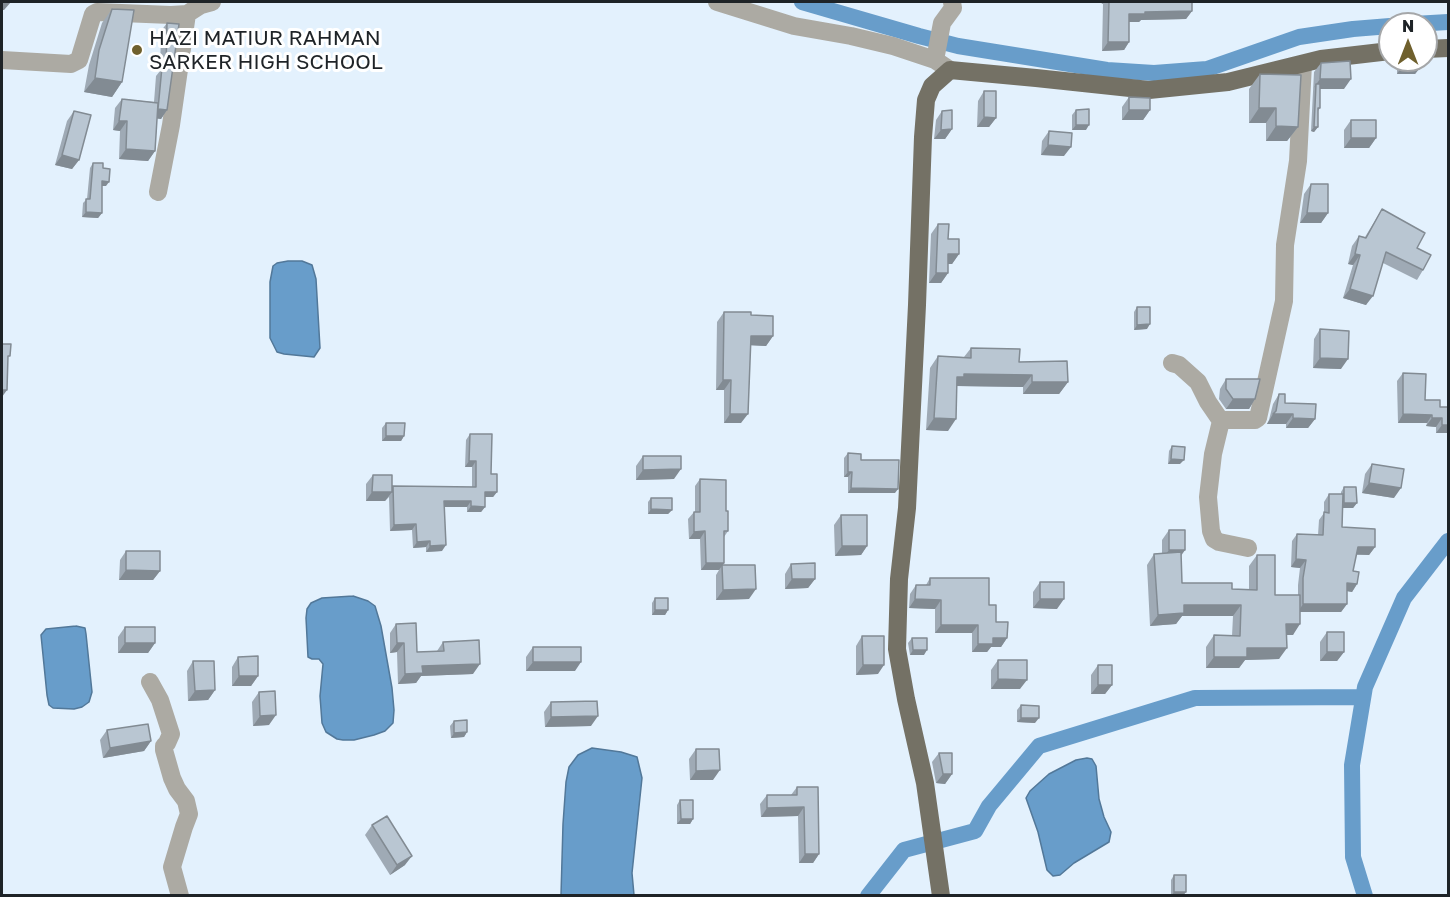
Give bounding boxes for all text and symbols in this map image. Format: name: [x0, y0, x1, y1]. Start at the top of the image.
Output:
north arrow: [1378, 12, 1438, 72]
text: N: [1402, 16, 1414, 36]
place label: HAZI MATIUR RAHMAN SARKER HIGH SCHOOL: [149, 25, 383, 75]
marker: HAZI MATIUR RAHMAN SARKER HIGH SCHOOL: [130, 43, 144, 57]

